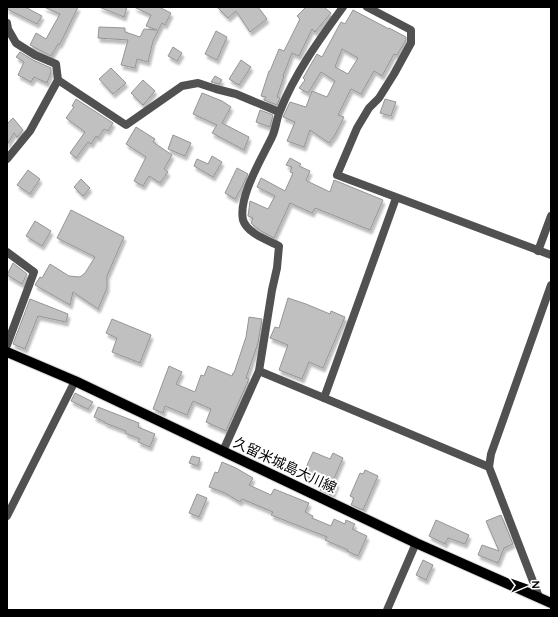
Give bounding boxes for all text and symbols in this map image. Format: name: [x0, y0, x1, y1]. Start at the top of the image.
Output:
street label: 久留米城島大川線: [230, 433, 340, 497]
north arrow: [506, 565, 546, 605]
text: N: [529, 580, 543, 589]

